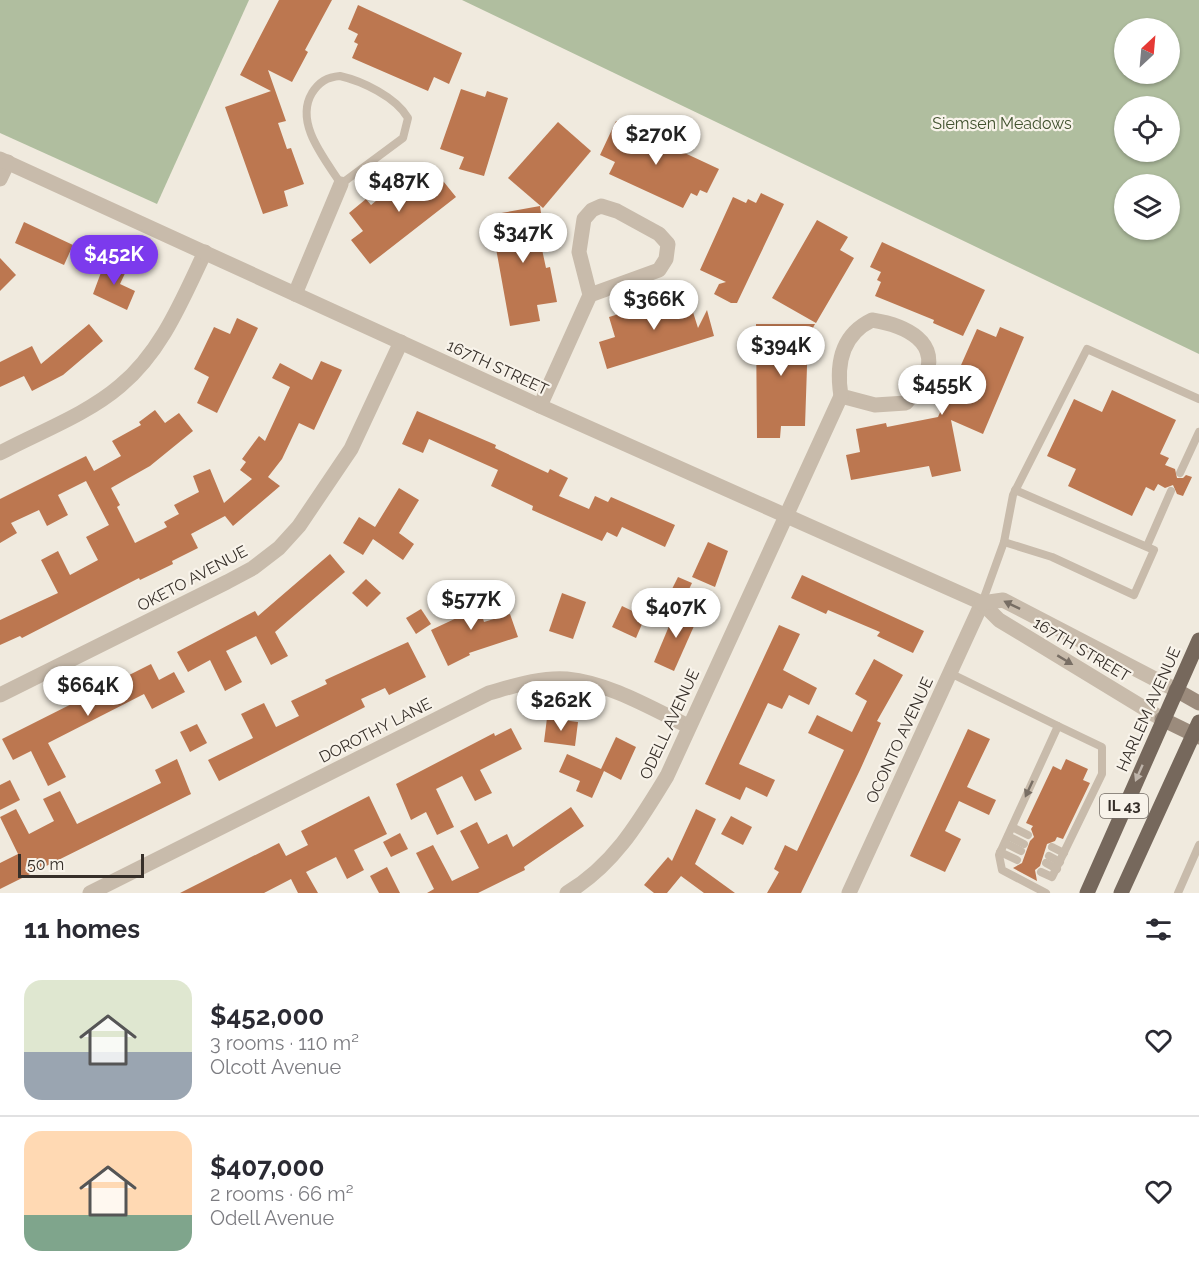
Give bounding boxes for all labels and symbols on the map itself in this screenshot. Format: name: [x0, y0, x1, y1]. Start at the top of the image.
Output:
north arrow: [1114, 18, 1180, 84]
park label: Siemsen Meadows: [932, 114, 1072, 133]
pin: $270K: [614, 115, 698, 166]
pin: $487K: [357, 162, 441, 213]
pin: $347K: [481, 213, 565, 264]
pin: $452K: [72, 235, 156, 286]
pin: $366K: [612, 280, 696, 331]
pin: $394K: [739, 326, 823, 377]
street label: 167TH STREET: [444, 336, 552, 399]
pin: $455K: [900, 365, 984, 416]
street label: OKETO AVENUE: [134, 541, 251, 615]
pin: $577K: [429, 580, 513, 631]
pin: $407K: [634, 588, 718, 639]
one-way arrow: [1004, 600, 1021, 610]
street label: 167TH STREET: [1030, 613, 1134, 686]
street label: HARLEM AVENUE: [1112, 644, 1185, 774]
one-way arrow: [1057, 654, 1073, 665]
pin: $664K: [46, 666, 130, 717]
street label: ODELL AVENUE: [636, 666, 703, 782]
street label: OCONTO AVENUE: [862, 674, 937, 806]
pin: $262K: [519, 681, 603, 732]
street label: DOROTHY LANE: [316, 694, 435, 767]
one-way arrow: [1134, 764, 1144, 782]
one-way arrow: [1025, 781, 1034, 798]
road number: IL 43: [1100, 794, 1148, 818]
scale bar: [18, 851, 144, 878]

